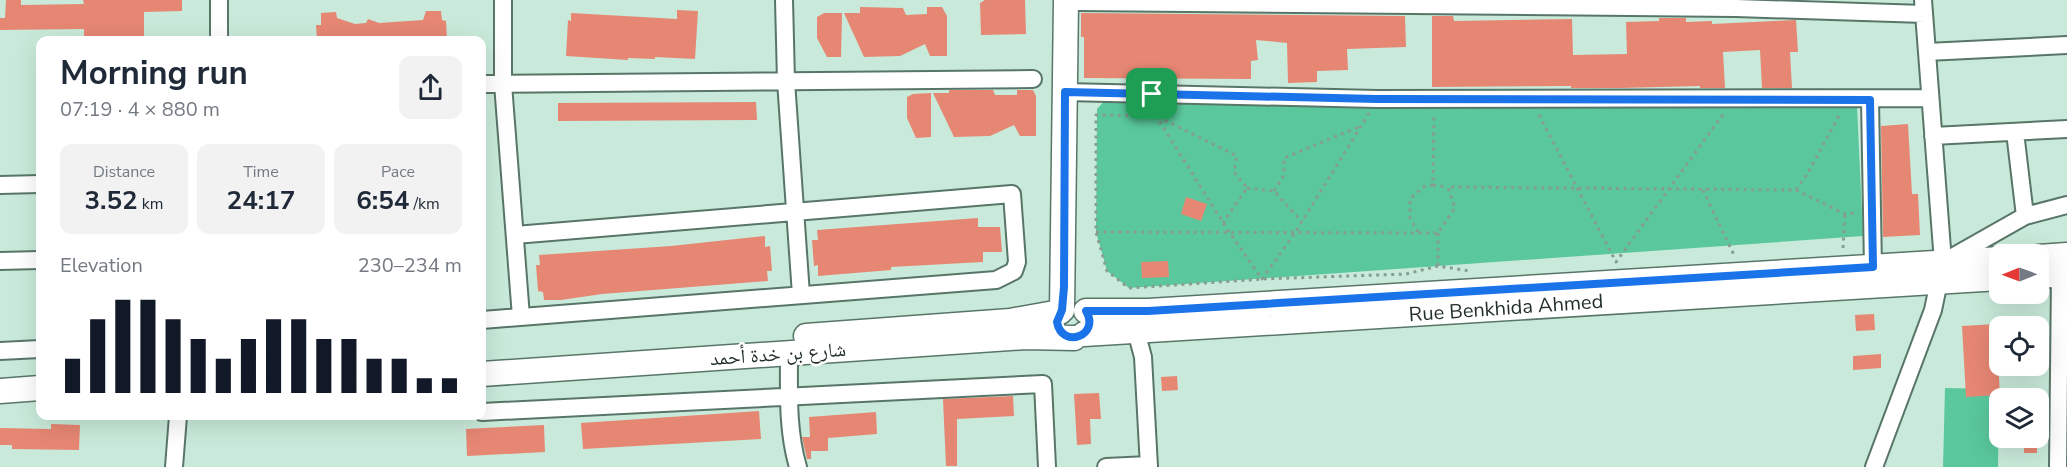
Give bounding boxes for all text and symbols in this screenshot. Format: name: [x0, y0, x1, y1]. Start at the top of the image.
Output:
text: Morning run: [60, 51, 248, 96]
button: share: [399, 56, 462, 119]
pin: [1126, 68, 1177, 119]
icon: arrive: [1135, 77, 1168, 110]
text: 07:19 · 4 × 880 m: [60, 96, 220, 123]
text: Distance: [93, 161, 155, 183]
text: Time: [243, 161, 279, 183]
text: Pace: [381, 161, 415, 183]
text: 3.52: [84, 183, 138, 218]
text: 24:17: [227, 183, 295, 218]
text: 6:54: [356, 183, 409, 218]
text: km: [138, 193, 164, 215]
text: /km: [409, 193, 440, 215]
north arrow: [1989, 244, 2049, 304]
map controls: [1989, 244, 2049, 448]
text: Elevation: [60, 252, 143, 279]
text: 230–234 m: [358, 252, 462, 279]
street label: Rue Benkhida Ahmed: [1408, 288, 1604, 328]
button: locate: [1989, 316, 2049, 376]
street label: شارع بن خدة أحمد: [709, 336, 847, 372]
button: layers: [1989, 388, 2049, 448]

